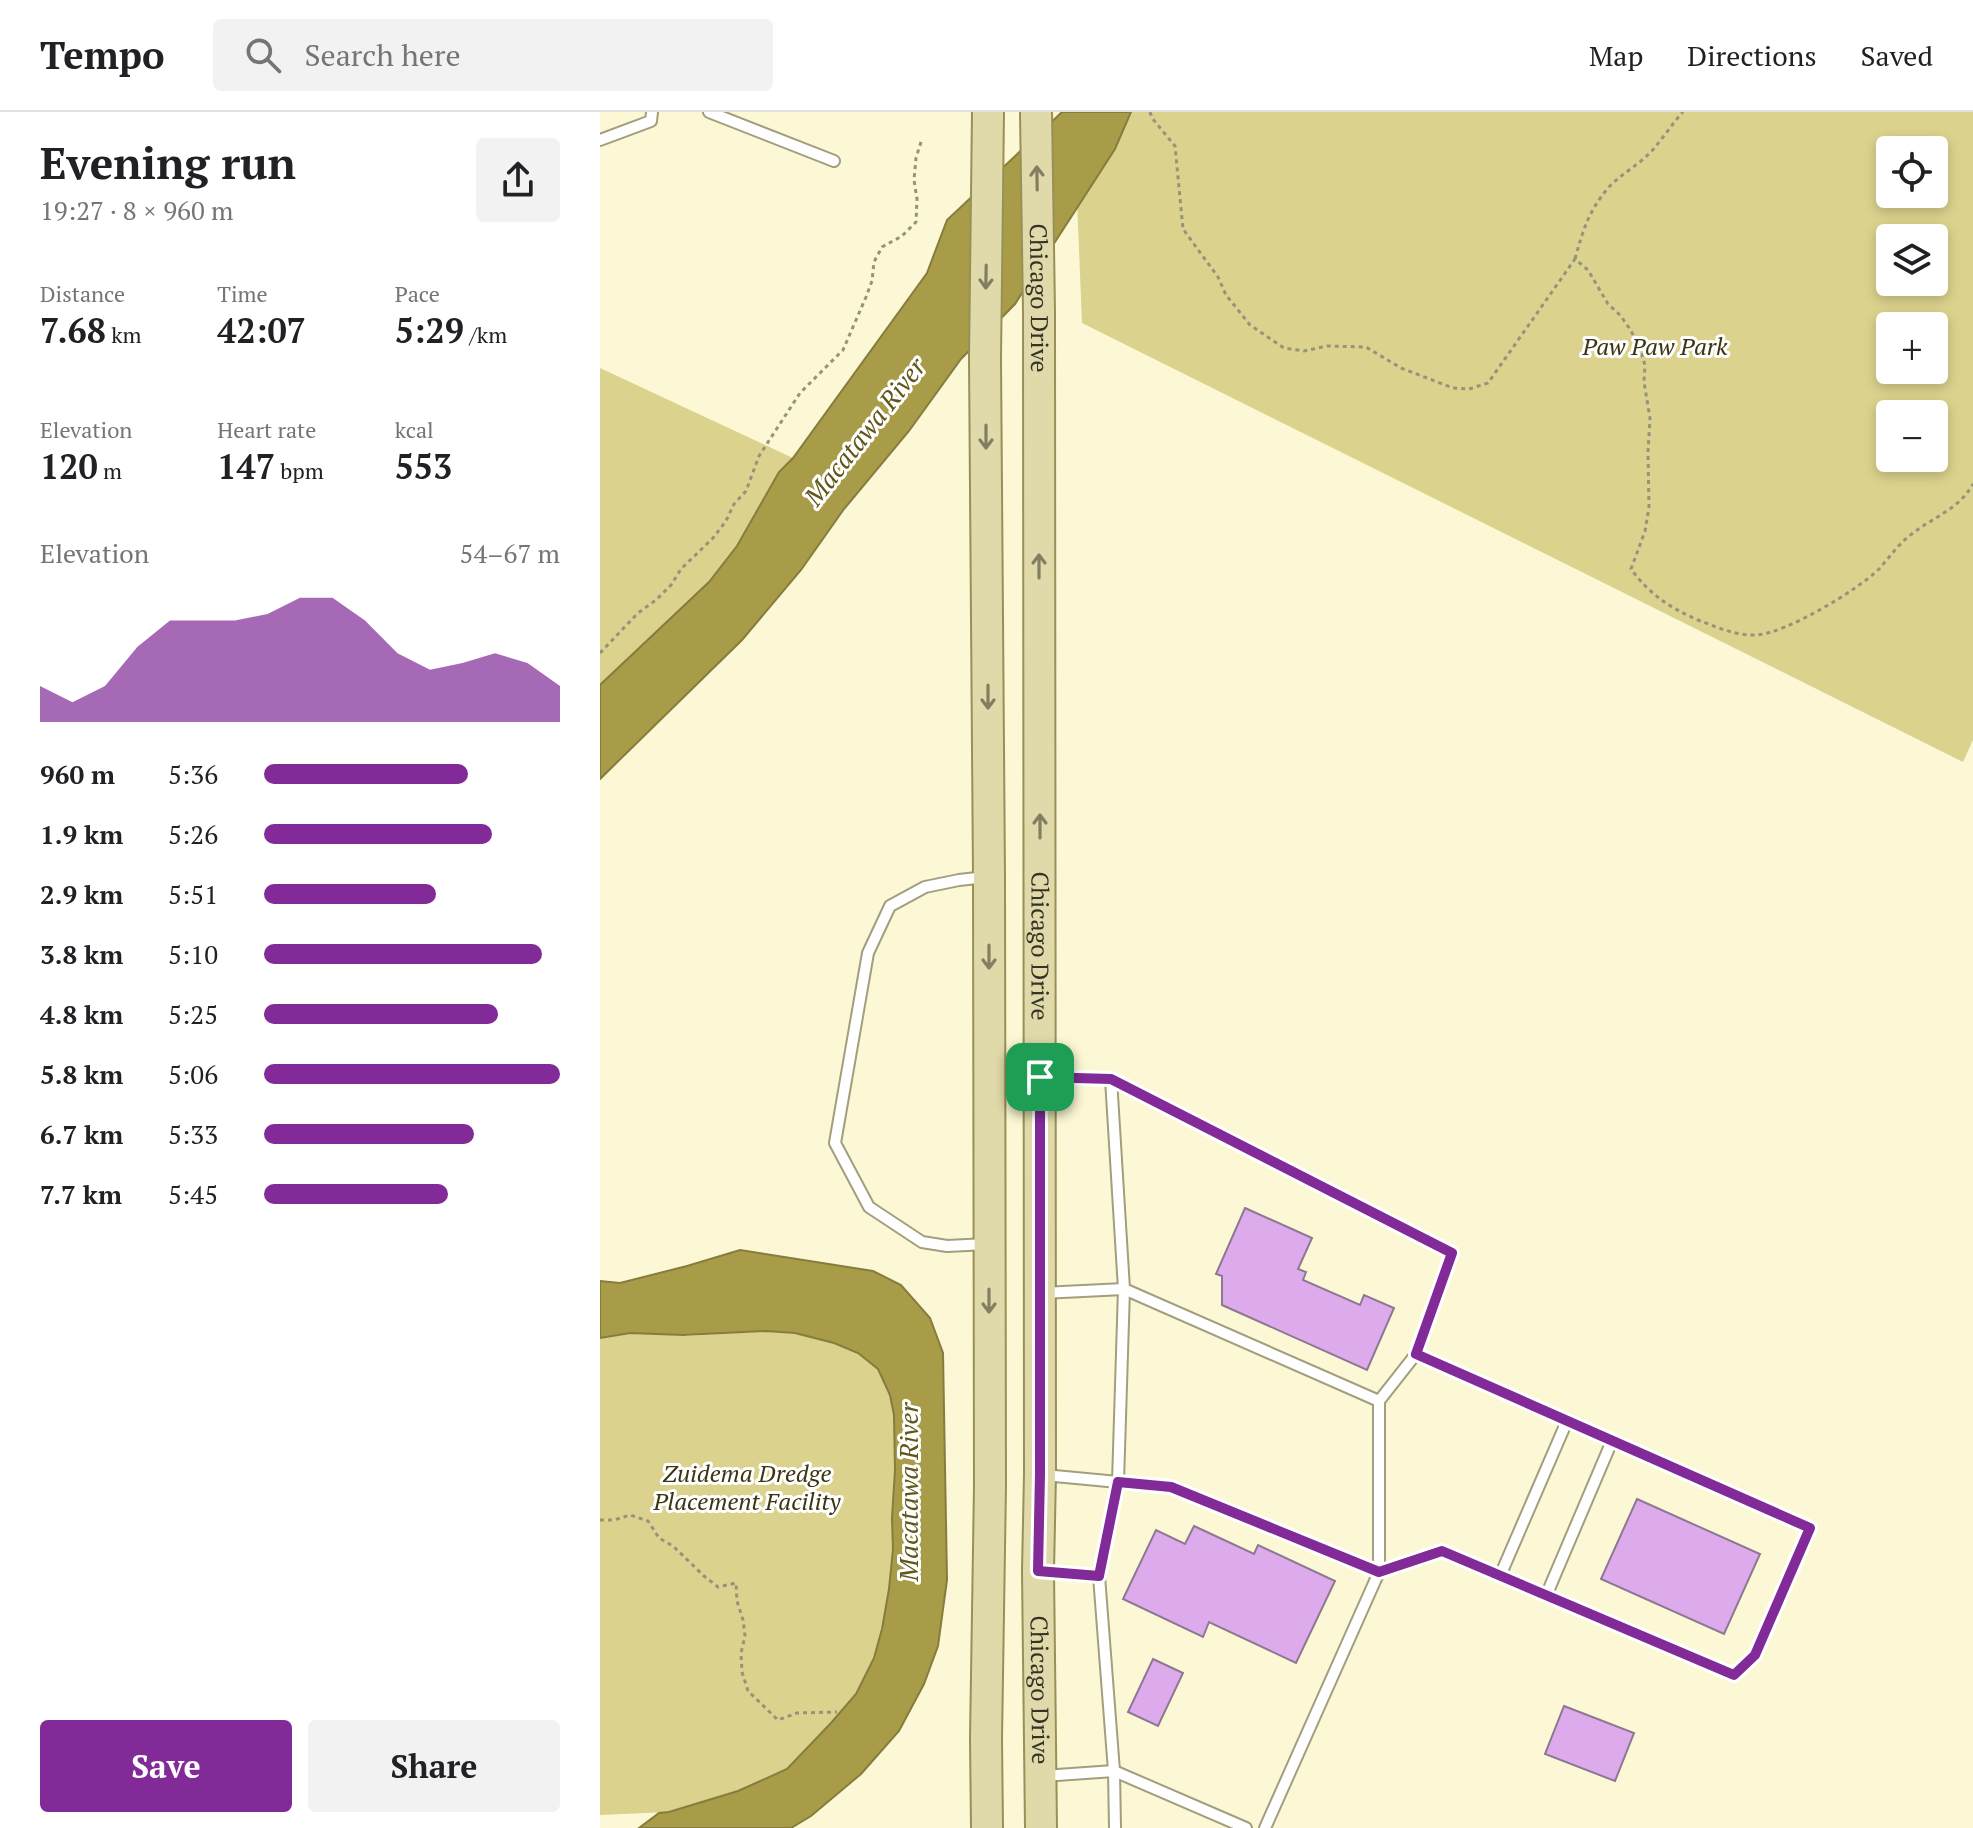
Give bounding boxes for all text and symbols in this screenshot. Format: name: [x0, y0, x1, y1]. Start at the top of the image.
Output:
search box: [213, 19, 773, 91]
text: Tempo: [40, 30, 165, 80]
icon: search: [241, 33, 285, 77]
text: Search here: [305, 35, 461, 75]
text: Map: [1589, 37, 1643, 74]
text: Directions: [1687, 37, 1817, 74]
text: Saved: [1861, 37, 1933, 74]
text: Evening run: [40, 133, 296, 192]
map controls: [1876, 136, 1948, 472]
button: locate: [1876, 136, 1948, 208]
button: share: [476, 138, 560, 222]
one-way arrow: [1029, 165, 1045, 192]
text: 19:27 · 8 × 960 m: [40, 193, 234, 227]
street label: Chicago Drive: [1023, 223, 1056, 373]
button: layers: [1876, 224, 1948, 296]
one-way arrow: [978, 263, 994, 290]
text: Distance: [40, 279, 125, 308]
text: Time: [217, 279, 268, 308]
text: Pace: [395, 279, 440, 308]
text: 7.68: [40, 308, 106, 353]
text: 42:07: [217, 308, 306, 353]
text: 5:29: [395, 308, 464, 353]
button: +: [1876, 312, 1948, 384]
text: km: [106, 320, 142, 349]
text: /km: [464, 320, 507, 349]
park label: Paw Paw Park: [1581, 330, 1728, 362]
water label: Macatawa River: [795, 350, 933, 513]
button: −: [1876, 400, 1948, 472]
text: Elevation: [40, 415, 132, 444]
text: Heart rate: [217, 415, 316, 444]
text: kcal: [395, 415, 434, 444]
one-way arrow: [978, 423, 994, 450]
text: 120: [40, 444, 98, 489]
text: 147: [217, 444, 275, 489]
text: 553: [395, 444, 452, 489]
text: m: [98, 456, 122, 485]
text: bpm: [275, 456, 324, 485]
text: Elevation: [40, 536, 149, 570]
text: 54–67 m: [460, 536, 560, 570]
one-way arrow: [1031, 553, 1047, 580]
one-way arrow: [980, 683, 995, 710]
text: 960 m: [40, 757, 115, 791]
text: 5:36: [168, 757, 218, 791]
one-way arrow: [1032, 813, 1048, 840]
text: 1.9 km: [40, 817, 123, 851]
text: 5:26: [168, 817, 218, 851]
street label: Chicago Drive: [1024, 871, 1057, 1021]
text: 2.9 km: [40, 877, 123, 911]
text: 5:51: [168, 877, 218, 911]
text: 3.8 km: [40, 937, 123, 971]
text: 5:10: [168, 937, 218, 971]
one-way arrow: [981, 943, 997, 970]
text: 4.8 km: [40, 997, 123, 1031]
text: 5:25: [168, 997, 218, 1031]
pin: [1006, 1043, 1074, 1111]
icon: arrive: [1018, 1055, 1062, 1099]
text: 5.8 km: [40, 1057, 123, 1091]
text: 5:06: [168, 1057, 218, 1091]
text: 6.7 km: [40, 1117, 123, 1151]
text: 5:33: [168, 1117, 218, 1151]
text: 7.7 km: [40, 1177, 122, 1211]
text: 5:45: [168, 1177, 218, 1211]
one-way arrow: [982, 1287, 997, 1314]
water label: Macatawa River: [891, 1402, 925, 1582]
park label: Zuidema Dredge Placement Facility: [653, 1457, 842, 1517]
street label: Chicago Drive: [1024, 1615, 1057, 1765]
button: Save: [40, 1720, 292, 1812]
button: Share: [308, 1720, 560, 1812]

